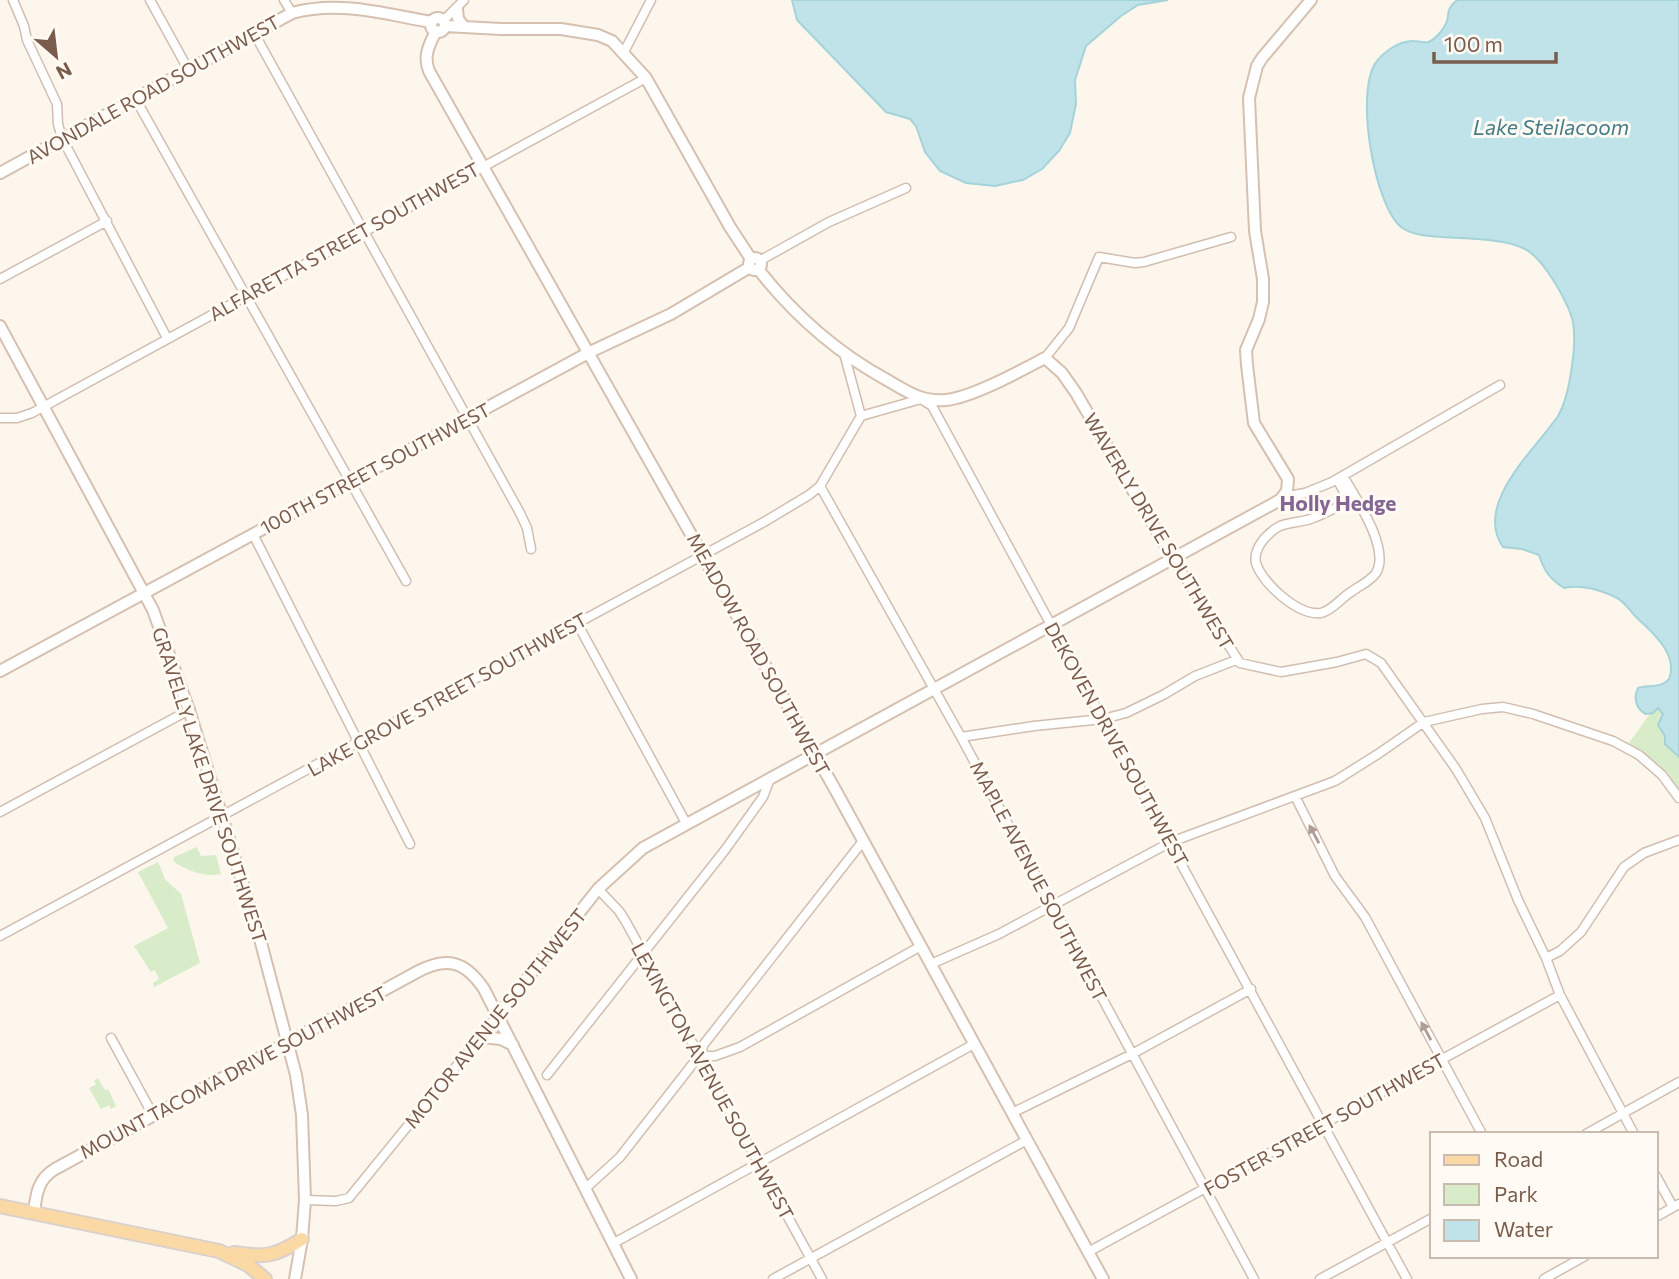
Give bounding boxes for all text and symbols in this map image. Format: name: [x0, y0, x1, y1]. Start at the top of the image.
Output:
street label: AVONDALE ROAD SOUTHWEST: [23, 10, 283, 168]
north arrow: [21, 21, 91, 91]
scale bar: [1434, 21, 1556, 65]
text: 100 m: [1444, 31, 1503, 56]
water label: Lake Steilacoom: [1473, 114, 1629, 139]
street label: ALFARETTA STREET SOUTHWEST: [205, 157, 483, 325]
street label: 100TH STREET SOUTHWEST: [256, 397, 494, 539]
street label: WAVERLY DRIVE SOUTHWEST: [1079, 408, 1239, 654]
district label: Holly Hedge: [1280, 490, 1396, 515]
street label: MEADOW ROAD SOUTHWEST: [683, 529, 835, 779]
street label: LAKE GROVE STREET SOUTHWEST: [303, 607, 591, 781]
street label: DEKOVEN DRIVE SOUTHWEST: [1040, 618, 1194, 870]
street label: GRAVELLY LAKE DRIVE SOUTHWEST: [148, 624, 272, 946]
street label: MAPLE AVENUE SOUTHWEST: [966, 757, 1112, 1005]
one-way arrow: [1308, 823, 1320, 843]
street label: MOTOR AVENUE SOUTHWEST: [399, 903, 591, 1133]
street label: LEXINGTON AVENUE SOUTHWEST: [627, 938, 799, 1224]
street label: MOUNT TACOMA DRIVE SOUTHWEST: [76, 981, 390, 1163]
one-way arrow: [1420, 1021, 1432, 1040]
street label: FOSTER STREET SOUTHWEST: [1199, 1048, 1449, 1200]
legend: [1430, 1132, 1658, 1258]
text: Road: [1494, 1146, 1543, 1171]
text: Park: [1494, 1181, 1538, 1206]
text: Water: [1494, 1216, 1553, 1241]

